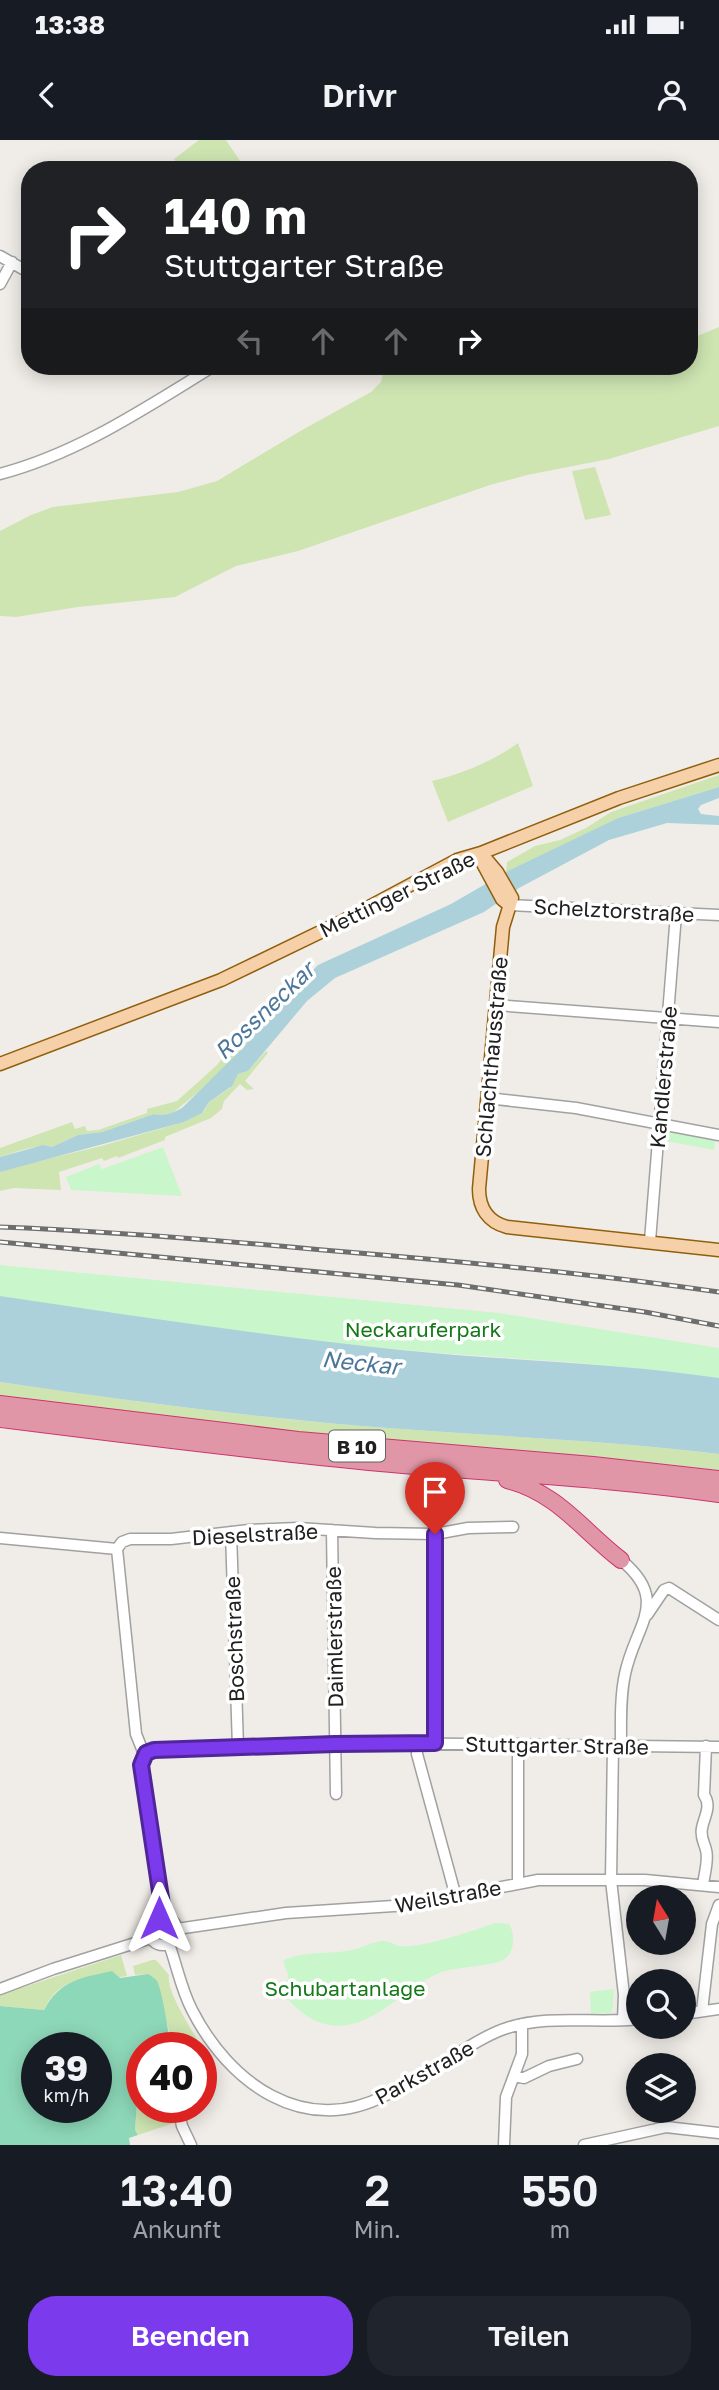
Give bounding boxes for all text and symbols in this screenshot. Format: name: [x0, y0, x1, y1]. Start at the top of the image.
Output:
text: 13:38: [35, 9, 105, 40]
icon: back: [28, 76, 66, 114]
text: Drivr: [322, 76, 397, 114]
icon: person: [653, 76, 691, 114]
text: 140 m: [164, 186, 307, 245]
icon: right: [49, 189, 140, 280]
text: Stuttgarter Straße: [164, 246, 444, 284]
icon: left: [231, 322, 269, 360]
icon: ahead: [304, 322, 342, 360]
icon: ahead: [377, 322, 415, 360]
icon: right: [450, 322, 488, 360]
street label: Mettinger Straße: [315, 845, 479, 943]
street label: Schelztorstraße: [533, 893, 695, 927]
water label: Rossneckar: [208, 953, 322, 1065]
street label: Schlachthausstraße: [469, 956, 513, 1158]
street label: Kandlerstraße: [644, 1005, 682, 1149]
park label: Neckaruferpark: [345, 1316, 501, 1342]
water label: Neckar: [321, 1344, 404, 1380]
road number: B 10: [329, 1430, 385, 1462]
pin: [405, 1462, 465, 1534]
icon: arrive: [416, 1473, 454, 1511]
street label: Dieselstraße: [191, 1518, 319, 1550]
street label: Daimlerstraße: [320, 1566, 348, 1708]
street label: Boschstraße: [219, 1576, 249, 1702]
street label: Stuttgarter Straße: [465, 1730, 649, 1760]
street label: Weilstraße: [393, 1874, 503, 1918]
position arrow: [122, 1881, 196, 1955]
north arrow: [626, 1885, 696, 1955]
map controls: [626, 1885, 696, 2123]
button: search: [626, 1969, 696, 2039]
park label: Schubartanlage: [265, 1975, 425, 2001]
speed limit sign: 40: [126, 2032, 217, 2123]
street label: Parkstraße: [370, 2034, 478, 2110]
text: 39: [45, 2047, 88, 2089]
button: layers: [626, 2053, 696, 2123]
text: km/h: [44, 2084, 89, 2106]
text: 13:40: [121, 2165, 233, 2215]
text: 2: [365, 2165, 390, 2215]
text: 550: [521, 2165, 598, 2215]
text: Ankunft: [133, 2215, 221, 2243]
text: Min.: [354, 2215, 401, 2243]
text: m: [550, 2215, 570, 2243]
button: Beenden: [28, 2296, 353, 2376]
button: Teilen: [367, 2296, 691, 2376]

